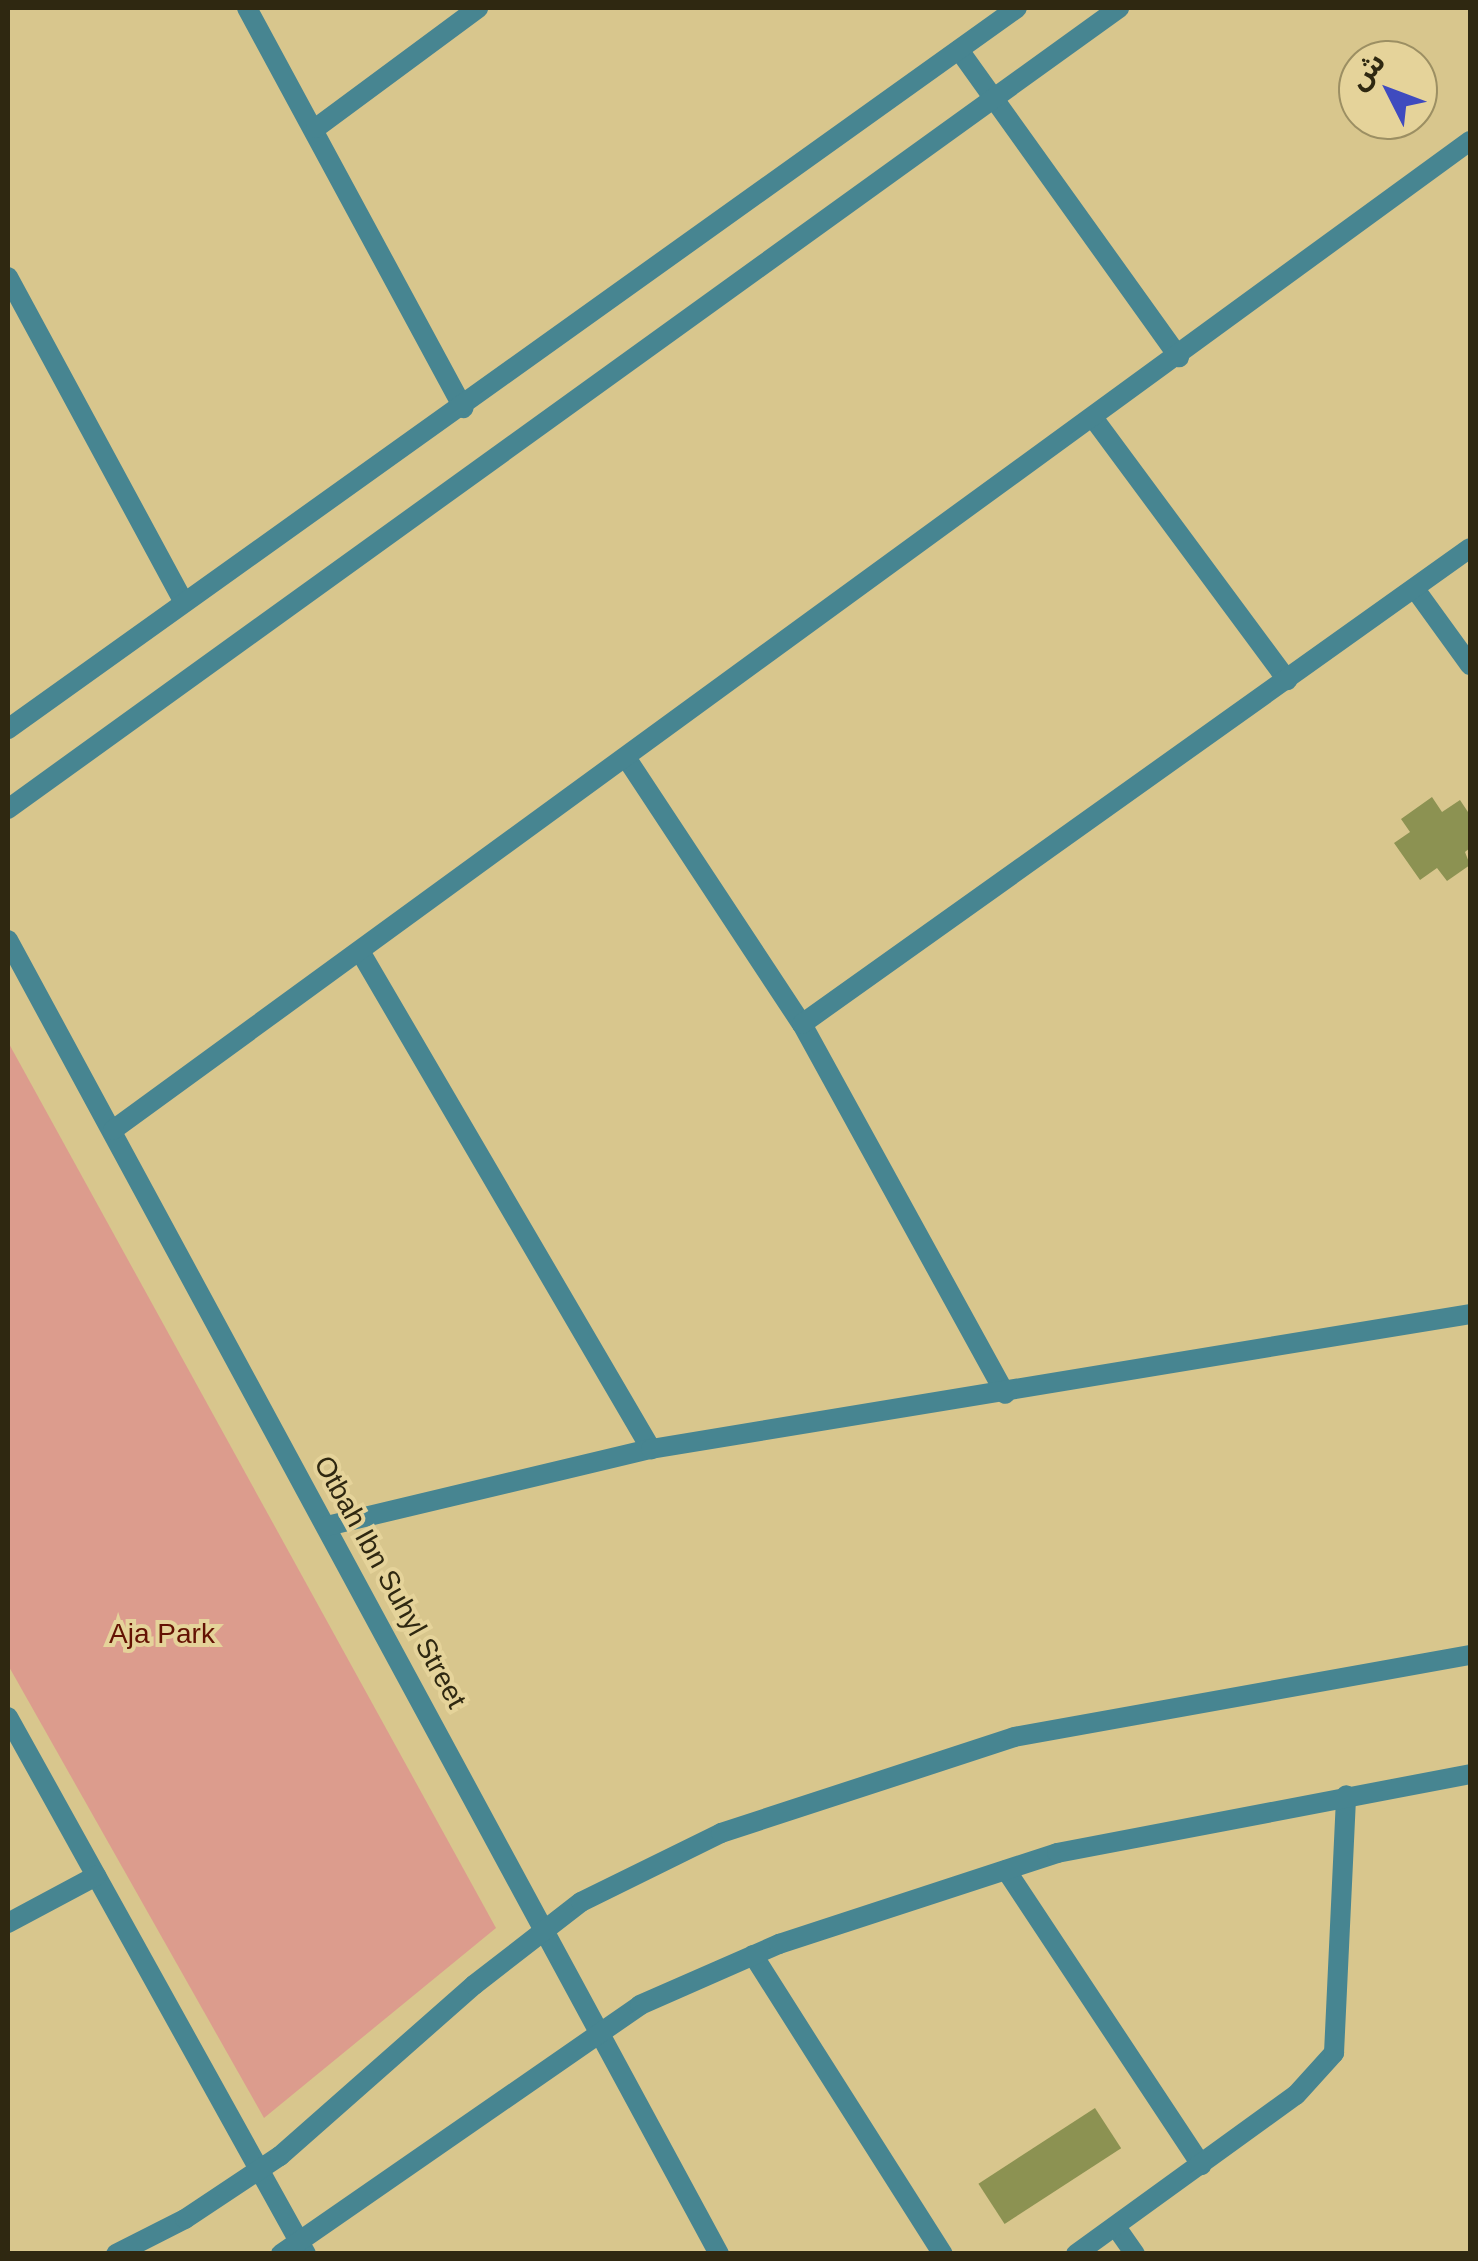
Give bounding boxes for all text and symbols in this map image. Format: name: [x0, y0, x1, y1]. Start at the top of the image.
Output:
north arrow: [1338, 40, 1438, 140]
text: ش: [1342, 46, 1391, 96]
street label: Otbah Ibn Suhyl Street: [307, 1450, 473, 1714]
park label: Aja Park: [109, 1617, 215, 1651]

